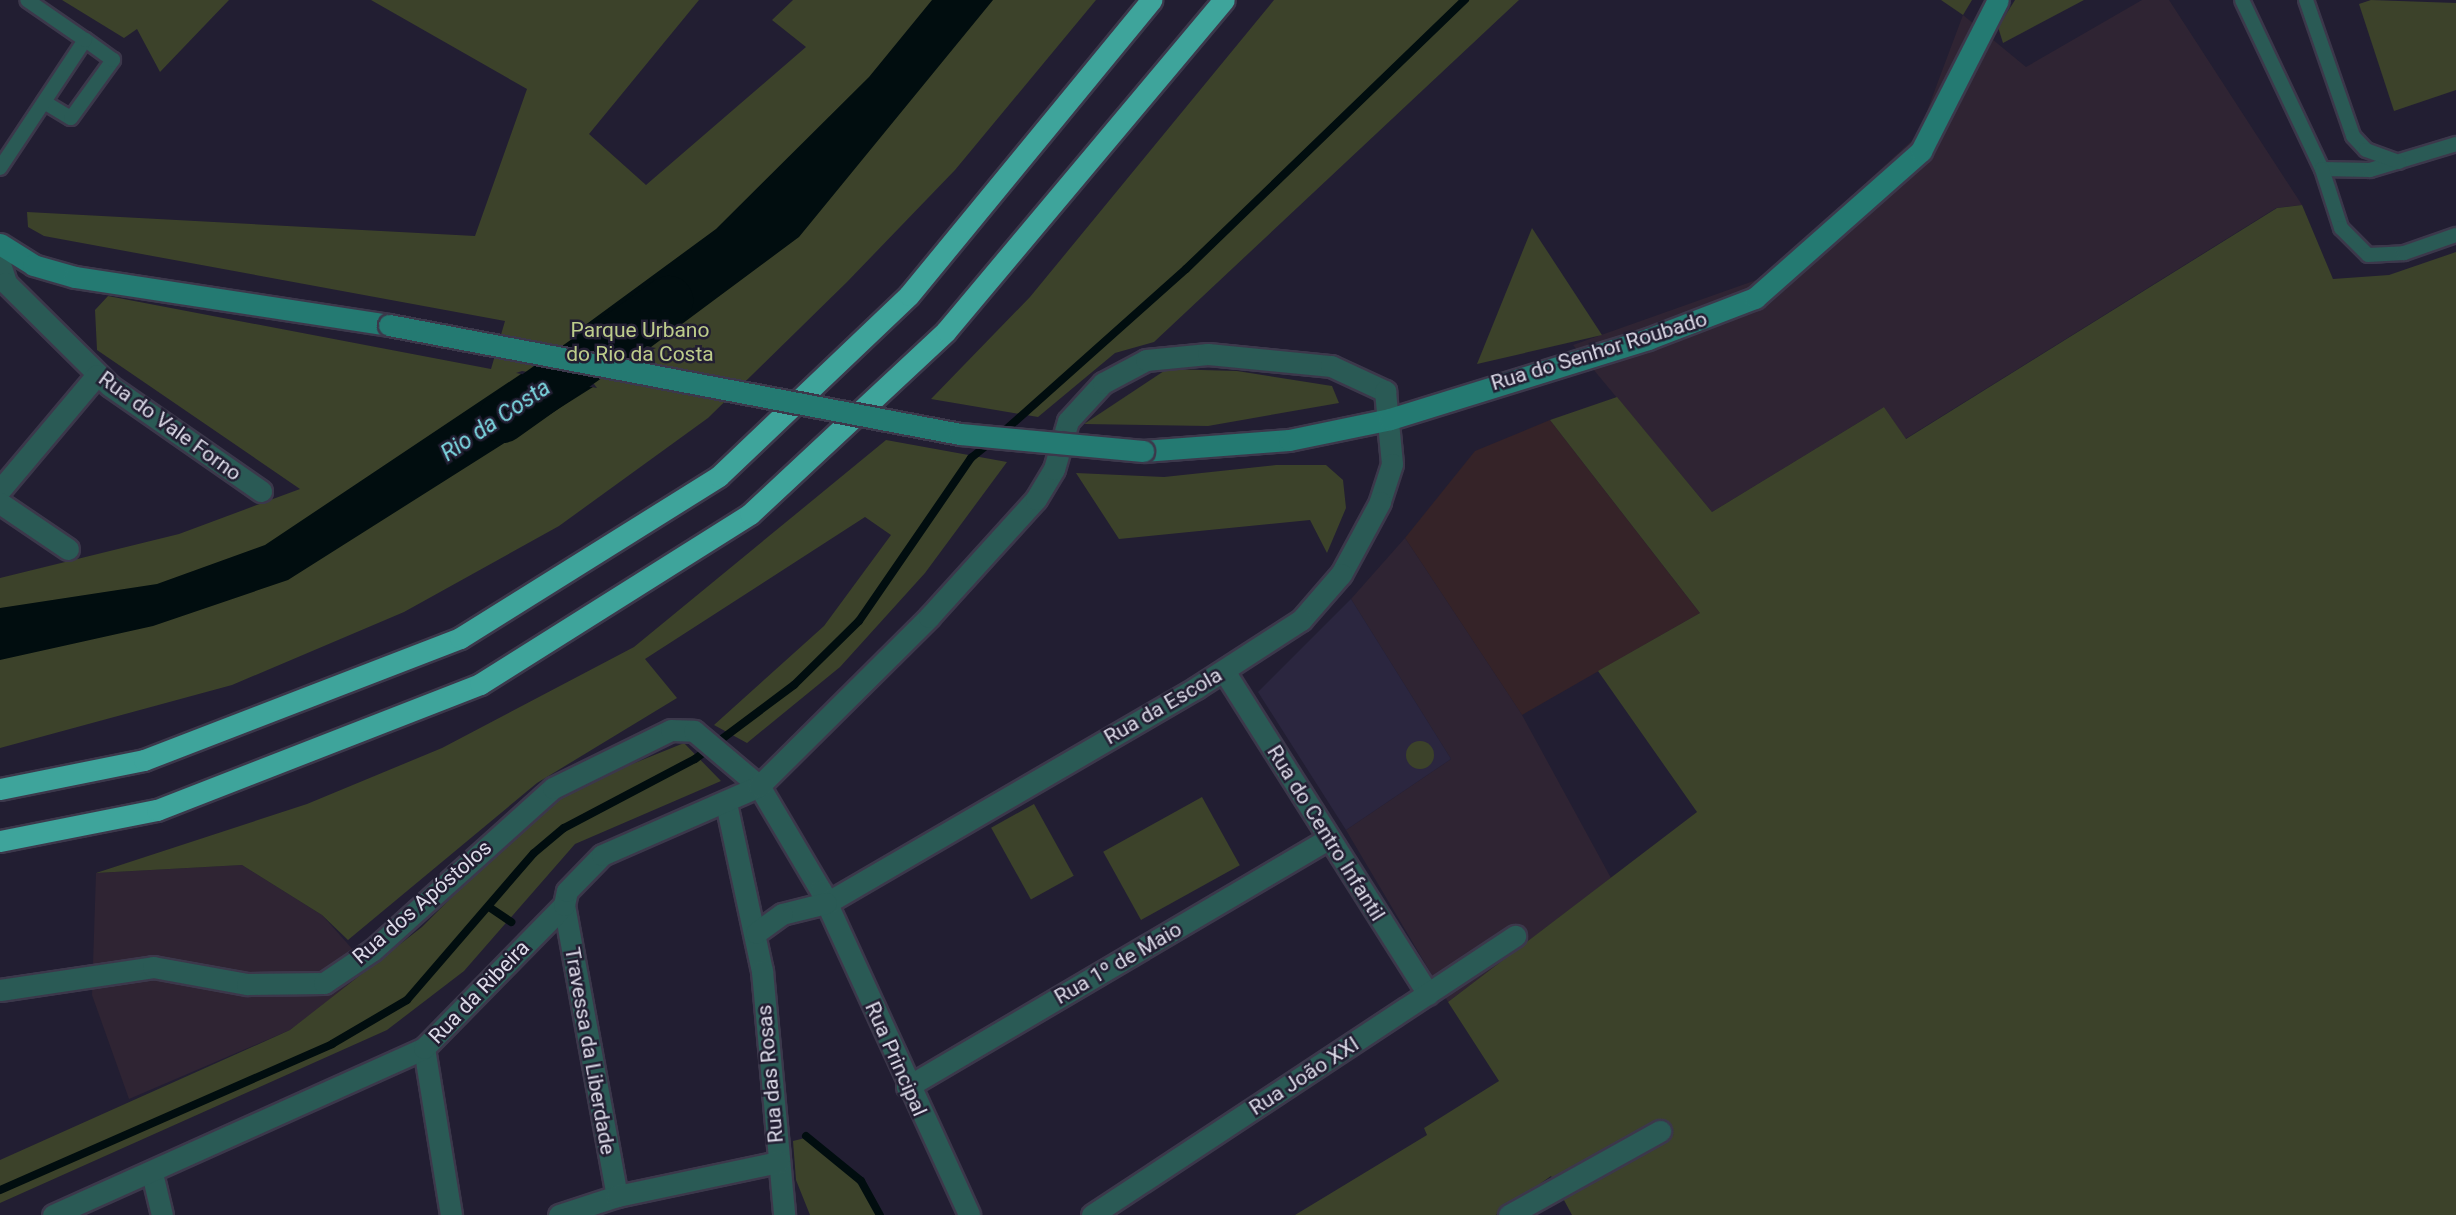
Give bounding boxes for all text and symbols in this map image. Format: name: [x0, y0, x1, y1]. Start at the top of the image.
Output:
street label: Rua do Senhor Roubado: [1488, 306, 1710, 396]
park label: Parque Urbano do Rio da Costa: [566, 317, 714, 367]
street label: Rua do Vale Forno: [94, 366, 246, 486]
water label: Rio da Costa: [436, 374, 556, 468]
street label: Rua da Escola: [1100, 662, 1226, 750]
street label: Rua do Centro Infantil: [1262, 741, 1390, 925]
street label: Rua dos Apóstolos: [347, 835, 497, 969]
street label: Rua 1º de Maio: [1050, 916, 1186, 1010]
street label: Rua da Ribeira: [423, 935, 535, 1049]
street label: Travessa da Liberdade: [559, 945, 621, 1157]
street label: Rua Principal: [860, 998, 932, 1120]
street label: Rua das Rosas: [751, 1004, 789, 1144]
street label: Rua João XXI: [1245, 1031, 1363, 1121]

